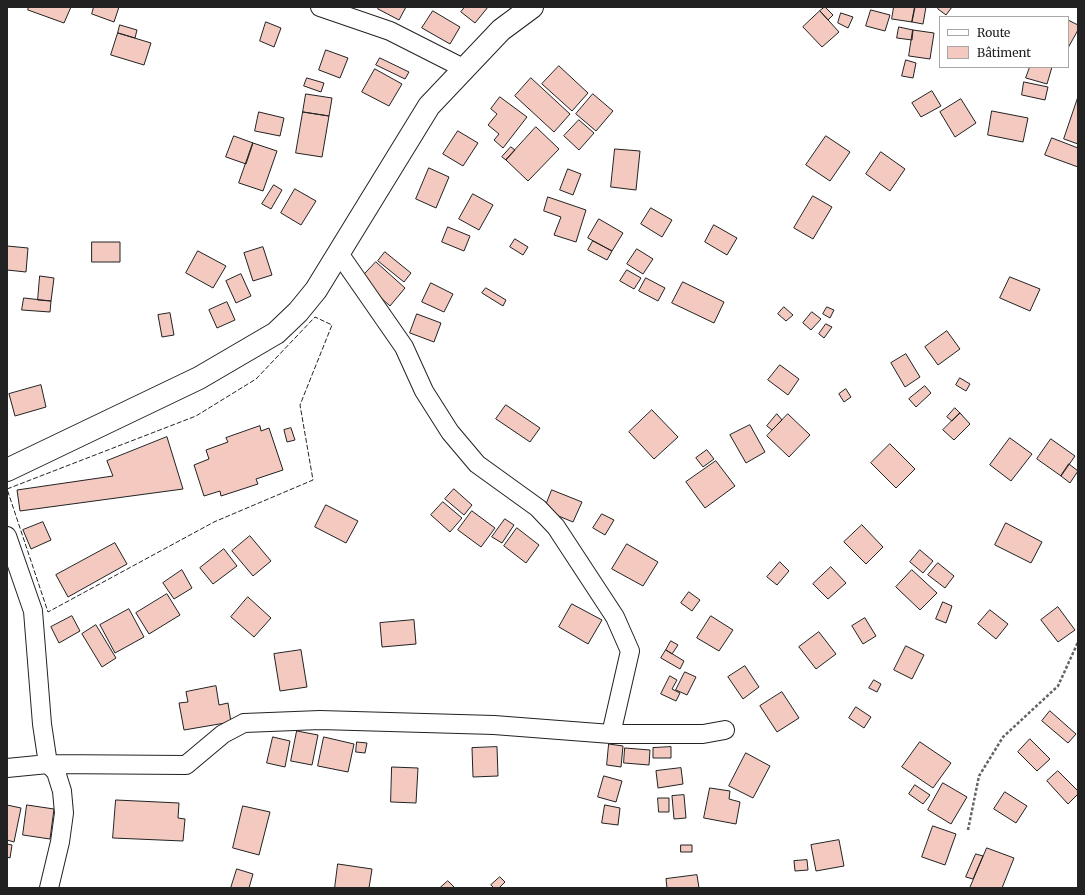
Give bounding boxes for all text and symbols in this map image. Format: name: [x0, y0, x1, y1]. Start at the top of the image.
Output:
legend: [939, 16, 1069, 68]
text: Route: [977, 25, 1010, 40]
text: Bâtiment: [977, 45, 1031, 60]

